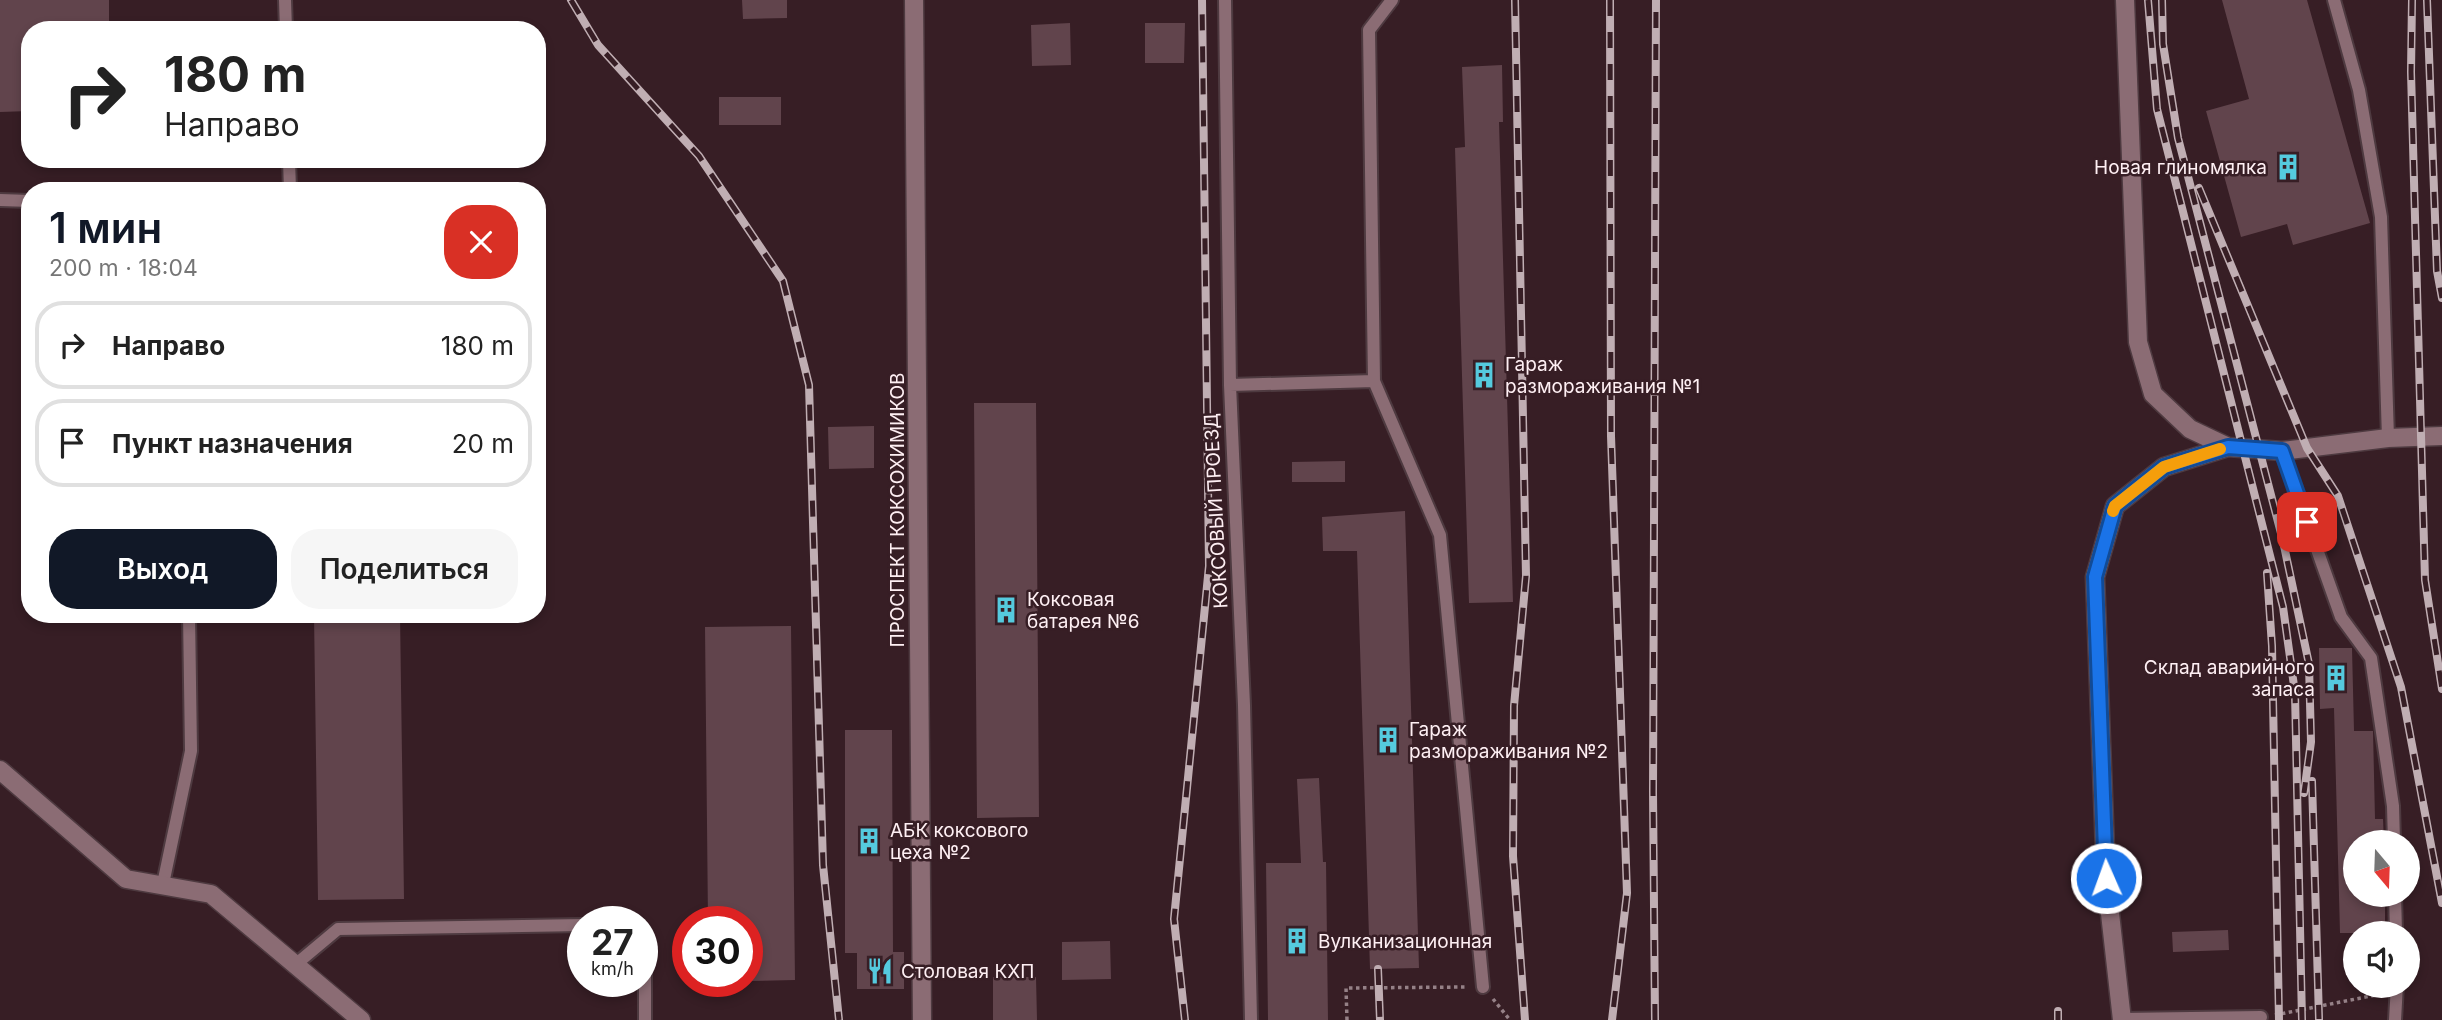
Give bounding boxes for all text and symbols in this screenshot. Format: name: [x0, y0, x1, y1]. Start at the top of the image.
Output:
text: 180 m: [164, 45, 306, 104]
icon: right: [49, 49, 140, 140]
text: Направо: [164, 105, 300, 144]
building icon: Новая глиномялка: [2273, 152, 2303, 182]
place label: Новая глиномялка: [2094, 156, 2267, 179]
text: 1 мин: [49, 202, 162, 253]
button: close: [444, 205, 518, 279]
text: 200 m · 18:04: [49, 254, 198, 282]
icon: right: [53, 326, 91, 364]
text: Направо: [112, 330, 225, 361]
text: 180 m: [441, 330, 514, 361]
place label: Гараж размораживания №1: [1505, 353, 1700, 398]
building icon: Гараж размораживания №1: [1469, 360, 1499, 390]
street label: ПРОСПЕКТ КОКСОХИМИКОВ: [886, 373, 909, 647]
street label: КОКСОВЫЙ ПРОЕЗД: [1198, 413, 1233, 609]
icon: arrive: [53, 424, 91, 462]
text: Пункт назначения: [112, 428, 353, 459]
text: 20 m: [452, 428, 514, 459]
pin: [2277, 492, 2337, 552]
icon: arrive: [2288, 503, 2326, 541]
button: Выход: [49, 529, 277, 609]
button: Поделиться: [291, 529, 518, 609]
place label: Коксовая батарея №6: [1027, 588, 1140, 633]
building icon: Коксовая батарея №6: [991, 595, 1021, 625]
place label: Склад аварийного запаса: [2144, 656, 2315, 701]
building icon: Склад аварийного запаса: [2321, 663, 2351, 693]
place label: Гараж размораживания №2: [1409, 718, 1608, 763]
building icon: Гараж размораживания №2: [1373, 725, 1403, 755]
place label: АБК коксового цеха №2: [890, 819, 1028, 864]
building icon: АБК коксового цеха №2: [854, 826, 884, 856]
north arrow: [2343, 830, 2420, 906]
map controls: [2343, 830, 2420, 998]
position arrow: [2069, 841, 2143, 915]
speed limit sign: 30: [672, 906, 763, 997]
text: 27: [591, 921, 634, 963]
button: sound: [2343, 921, 2420, 998]
building icon: Вулканизационная: [1282, 926, 1312, 956]
place label: Вулканизационная: [1318, 930, 1492, 953]
restaurant icon: Столовая КХП: [865, 956, 895, 986]
text: km/h: [591, 958, 634, 979]
place label: Столовая КХП: [901, 960, 1034, 983]

